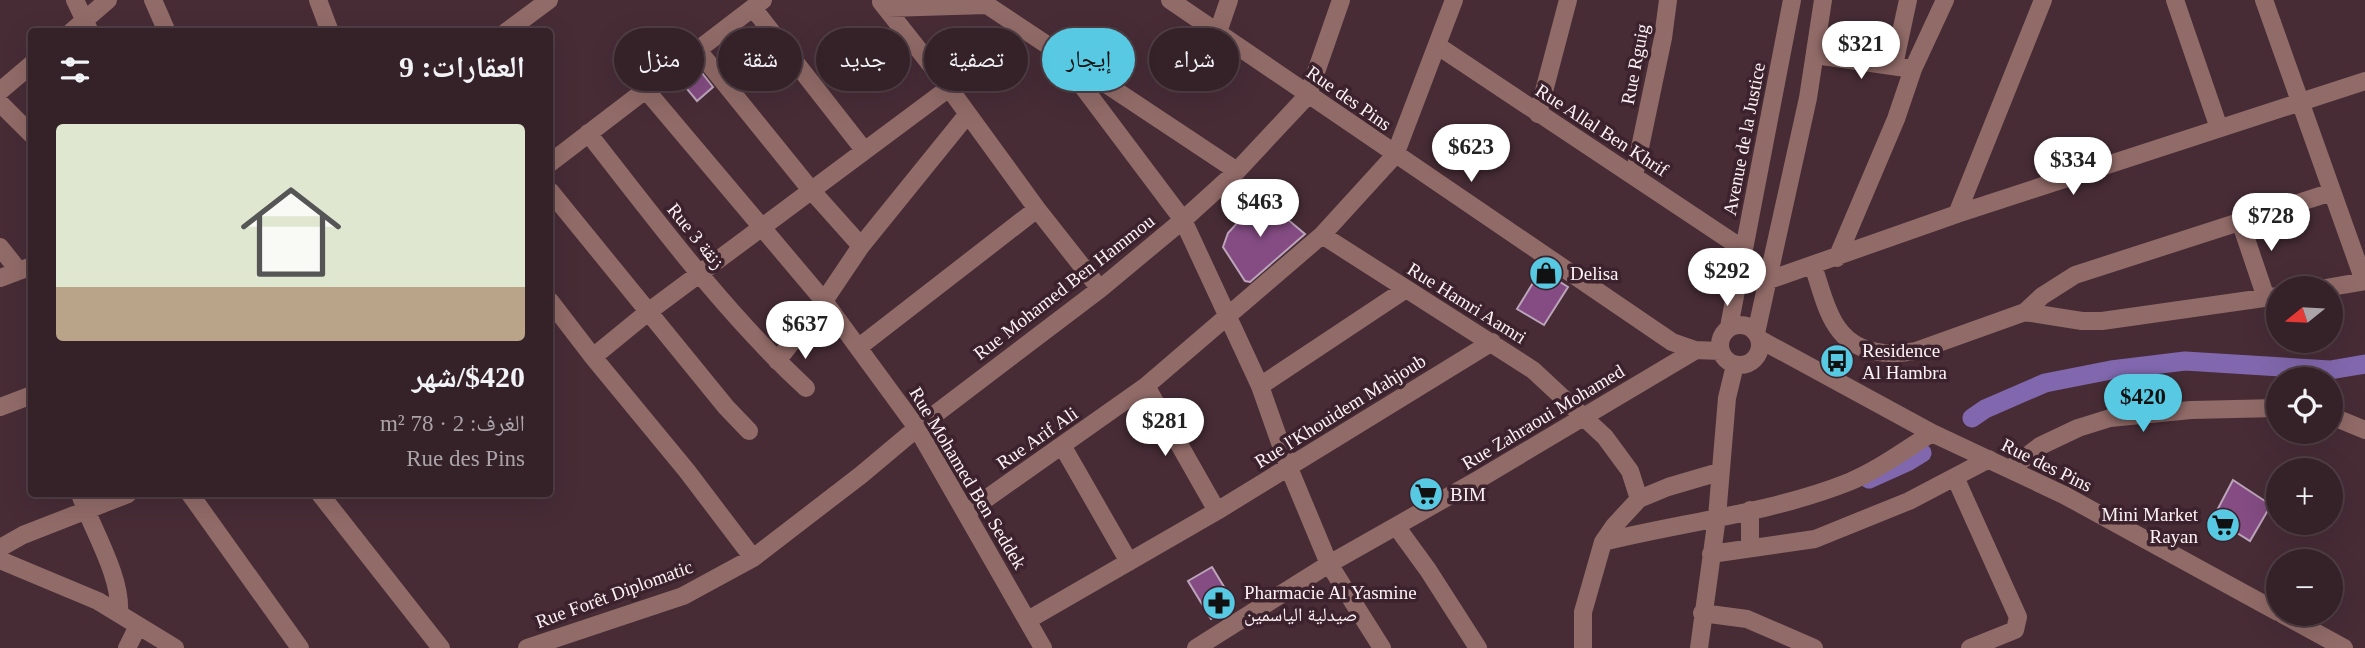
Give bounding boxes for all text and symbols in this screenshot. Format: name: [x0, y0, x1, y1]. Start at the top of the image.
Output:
street label: Rue Rguig: [1617, 21, 1653, 106]
pin: $321: [1820, 22, 1902, 81]
chip: منزل: [614, 28, 704, 91]
chip: شقة: [718, 28, 802, 91]
chip: جديد: [816, 28, 910, 91]
chip: تصفية: [924, 28, 1028, 91]
chip: إيجار: [1042, 28, 1135, 91]
chip: شراء: [1149, 28, 1239, 91]
text: $321: [1838, 31, 1884, 56]
text: العقارات: 9: [399, 50, 525, 83]
icon: filters: [56, 51, 94, 89]
street label: Rue des Pins: [1303, 61, 1395, 135]
street label: Avenue de la Justice: [1719, 61, 1769, 217]
street label: Rue Allal Ben Khrif: [1532, 79, 1673, 181]
pin: $623: [1430, 124, 1512, 184]
text: $623: [1448, 134, 1494, 159]
pin: $334: [2032, 138, 2114, 197]
text: $334: [2050, 147, 2096, 172]
icon: home: [228, 169, 354, 295]
pin: $463: [1219, 180, 1301, 239]
text: $463: [1237, 189, 1283, 214]
pin: $728: [2230, 194, 2312, 253]
street label: Rue 3 زنقة: [662, 199, 729, 274]
text: $728: [2248, 203, 2294, 228]
street label: Rue Mohamed Ben Hammou: [970, 210, 1159, 364]
pin: $292: [1686, 248, 1768, 308]
shop icon: Delisa: [1527, 254, 1565, 292]
street label: Rue Hamri Aamri: [1404, 258, 1530, 348]
text: $292: [1704, 258, 1750, 283]
place label: Delisa: [1570, 263, 1619, 284]
north arrow: [2266, 276, 2343, 354]
map controls: [2266, 276, 2343, 626]
pin: $637: [764, 302, 846, 361]
text: $637: [782, 311, 828, 336]
place label: Residence Al Hambra: [1862, 340, 1948, 383]
bus stop icon: Residence Al Hambra: [1818, 342, 1856, 380]
street label: Rue l'Khouidem Mahjoub: [1251, 350, 1429, 472]
text: $420/شهر: [412, 360, 525, 393]
street label: Rue Zahraoui Mohamed: [1458, 360, 1628, 474]
button: locate: [2266, 367, 2343, 444]
pin: $420: [2102, 374, 2184, 434]
street label: Rue Mohamed Ben Seddek: [905, 383, 1031, 573]
text: $420: [2120, 384, 2166, 409]
pin: $281: [1124, 398, 1206, 458]
street label: Rue Arif Ali: [992, 402, 1082, 474]
text: $281: [1142, 408, 1188, 433]
text: الغرف: 2 · 78 m²: [380, 411, 525, 436]
street label: Rue des Pins: [1998, 434, 2096, 496]
text: Rue des Pins: [406, 446, 525, 471]
button: +: [2266, 458, 2343, 535]
supermarket icon: BIM: [1407, 475, 1445, 513]
place label: BIM: [1450, 484, 1486, 505]
place label: Mini Market Rayan: [2101, 504, 2199, 547]
supermarket icon: Mini Market Rayan: [2204, 506, 2242, 544]
button: −: [2266, 549, 2343, 626]
street label: Rue Forêt Diplomatic: [533, 556, 695, 632]
place label: Pharmacie Al Yasmine صيدلية الياسمين: [1244, 582, 1417, 626]
pharmacy icon: Pharmacie Al Yasmine صيدلية الياسمين: [1200, 584, 1238, 622]

